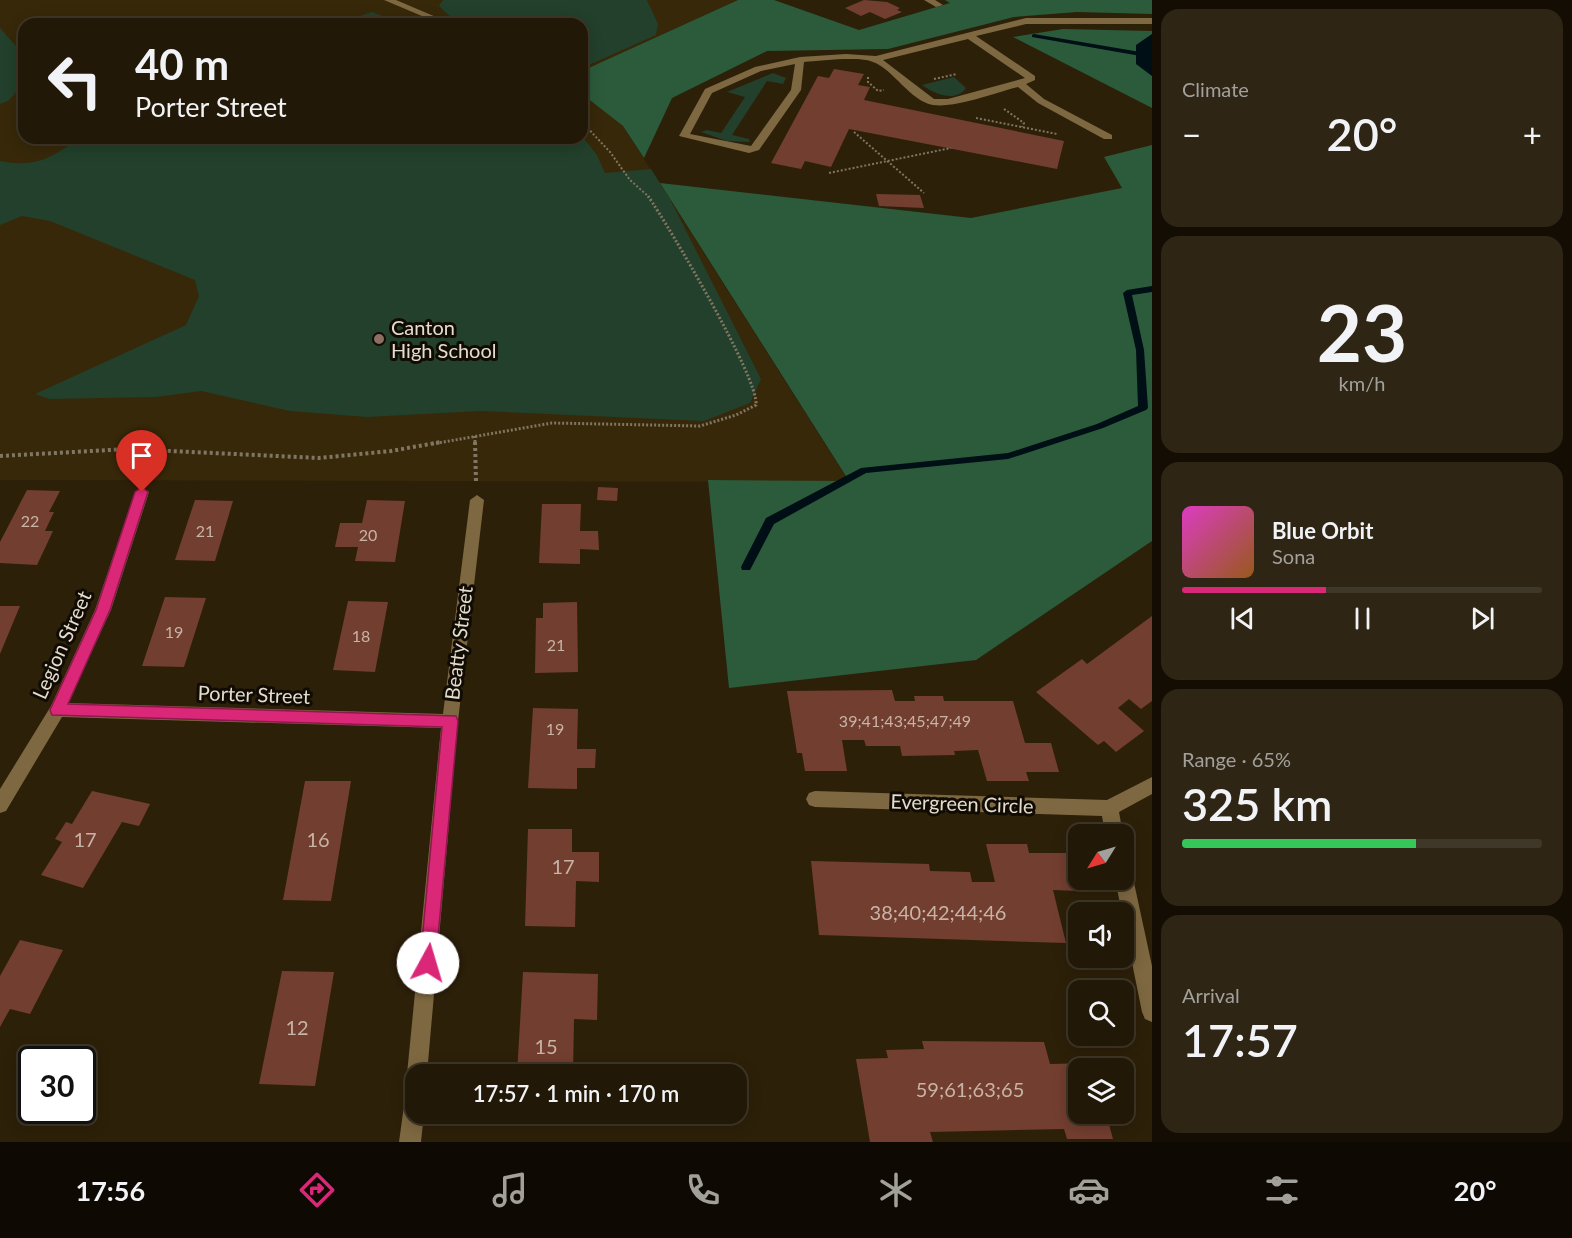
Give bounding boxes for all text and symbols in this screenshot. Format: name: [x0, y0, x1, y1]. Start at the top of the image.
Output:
text: 40 m: [135, 39, 229, 89]
icon: left: [36, 42, 114, 120]
text: Climate: [1182, 77, 1249, 101]
text: Porter Street: [135, 90, 287, 123]
text: 20°: [1327, 107, 1397, 161]
text: −: [1182, 114, 1201, 154]
text: +: [1523, 114, 1542, 154]
text: 23: [1317, 285, 1407, 379]
place label: Canton High School: [391, 315, 497, 362]
marker: Canton High School: [372, 332, 386, 346]
text: km/h: [1339, 371, 1385, 395]
pin: [116, 430, 167, 492]
icon: arrive: [125, 439, 158, 472]
house number: 22: [21, 511, 39, 530]
text: Blue Orbit: [1272, 517, 1373, 544]
house number: 21: [196, 521, 214, 540]
house number: 20: [359, 525, 377, 544]
text: Sona: [1272, 544, 1315, 568]
street label: Beatty Street: [439, 585, 477, 701]
street label: Legion Street: [27, 587, 96, 702]
icon: previous: [1226, 602, 1259, 635]
icon: pause: [1346, 602, 1379, 635]
icon: next: [1466, 602, 1499, 635]
house number: 19: [165, 622, 183, 641]
house number: 18: [352, 626, 370, 645]
house number: 21: [547, 635, 565, 654]
street label: Porter Street: [197, 680, 311, 708]
house number: 39;41;43;45;47;49: [839, 711, 971, 730]
house number: 19: [546, 719, 564, 738]
text: Range · 65%: [1182, 747, 1291, 771]
text: 325 km: [1182, 777, 1332, 831]
street label: Evergreen Circle: [890, 789, 1034, 817]
north arrow: [1068, 824, 1134, 890]
map controls: [1068, 824, 1134, 1124]
house number: 17: [73, 827, 97, 851]
house number: 16: [306, 827, 330, 851]
house number: 17: [551, 854, 575, 878]
house number: 38;40;42;44;46: [870, 900, 1006, 924]
button: sound: [1068, 902, 1134, 968]
position arrow: [396, 931, 460, 995]
button: search: [1068, 980, 1134, 1046]
text: Arrival: [1182, 983, 1240, 1007]
text: 17:57: [1182, 1013, 1298, 1067]
house number: 12: [285, 1015, 309, 1039]
house number: 15: [534, 1034, 558, 1058]
speed limit sign: 30: [18, 1046, 96, 1124]
button: layers: [1068, 1058, 1134, 1124]
house number: 59;61;63;65: [916, 1077, 1024, 1101]
text: 17:57 · 1 min · 170 m: [473, 1080, 679, 1107]
icon: directions: [296, 1169, 338, 1211]
icon: music: [489, 1169, 531, 1211]
icon: phone: [682, 1169, 724, 1211]
icon: climate: [875, 1169, 917, 1211]
icon: car: [1068, 1169, 1110, 1211]
icon: filters: [1261, 1169, 1303, 1211]
text: 17:56: [75, 1174, 145, 1207]
text: 20°: [1454, 1174, 1496, 1207]

